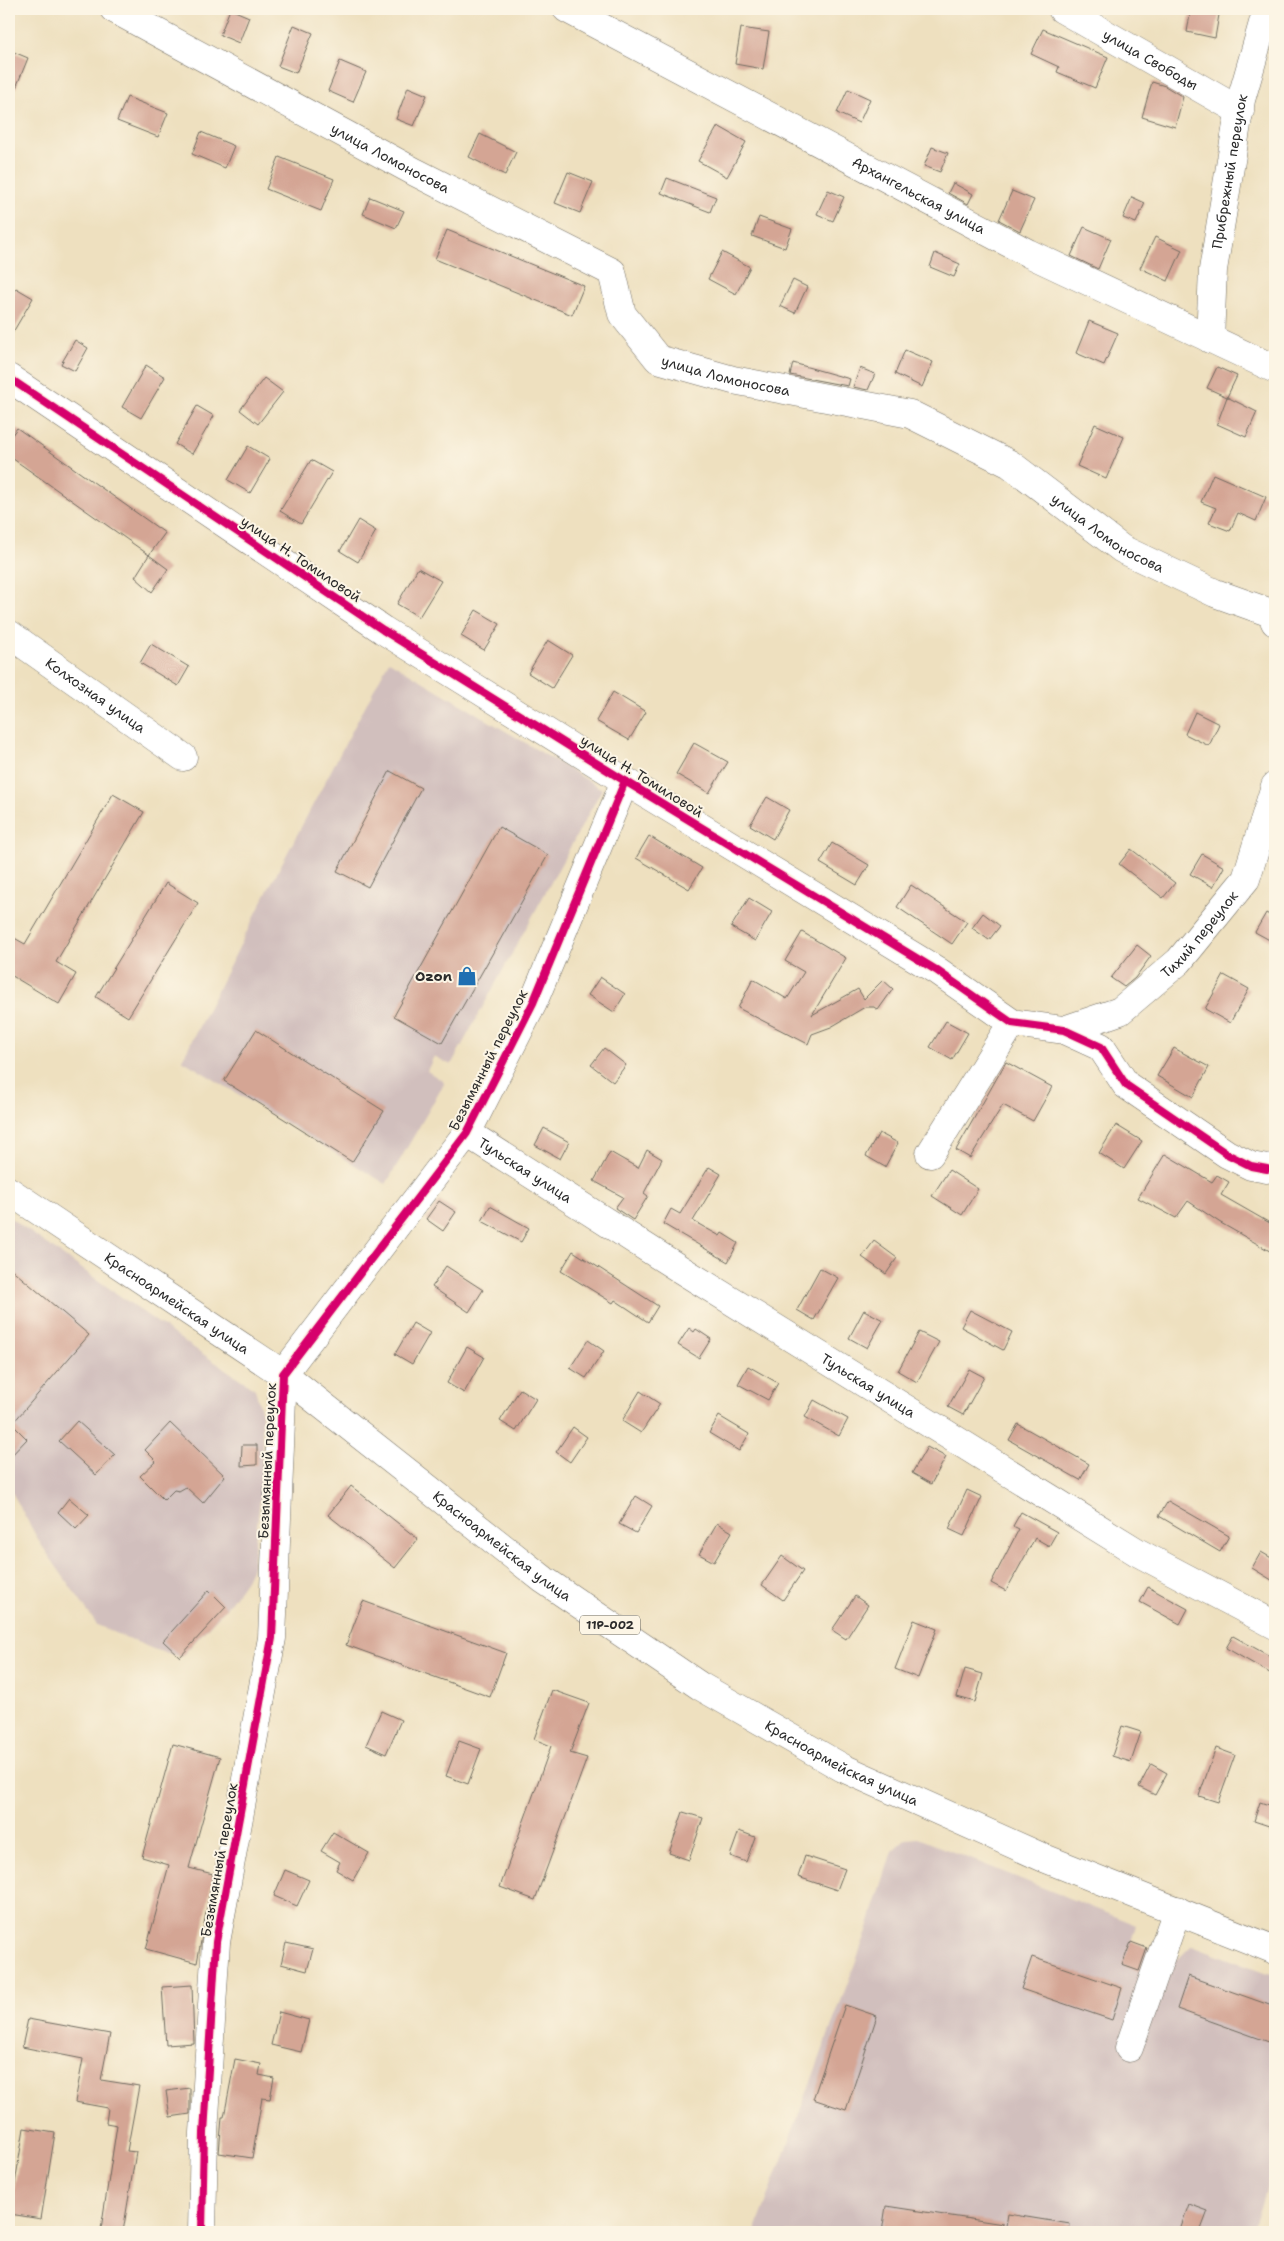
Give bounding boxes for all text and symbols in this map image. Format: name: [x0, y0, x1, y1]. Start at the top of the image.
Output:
street label: улица Свободы: [1100, 25, 1201, 94]
street label: Прибрежный переулок: [1208, 91, 1251, 250]
street label: улица Ломоносова: [328, 119, 453, 197]
street label: Архангельская улица: [849, 153, 989, 238]
street label: улица Ломоносова: [659, 351, 792, 400]
street label: улица Ломоносова: [1048, 489, 1167, 577]
street label: улица Н. Томиловой: [237, 512, 365, 606]
street label: Колхозная улица: [42, 654, 149, 737]
street label: улица Н. Томиловой: [577, 731, 707, 821]
street label: Тихий переулок: [1157, 886, 1242, 982]
shop icon: Ozon: [456, 965, 478, 987]
place label: Ozon: [415, 967, 452, 985]
street label: Безымянный переулок: [444, 986, 532, 1134]
street label: Тульская улица: [475, 1134, 576, 1207]
street label: Красноармейская улица: [101, 1248, 253, 1358]
street label: Тульская улица: [818, 1349, 919, 1422]
street label: Безымянный переулок: [254, 1382, 280, 1540]
street label: Красноармейская улица: [429, 1487, 575, 1605]
road number: 11Р-002: [580, 1616, 640, 1634]
street label: Красноармейская улица: [762, 1716, 922, 1810]
street label: Безымянный переулок: [197, 1781, 242, 1939]

